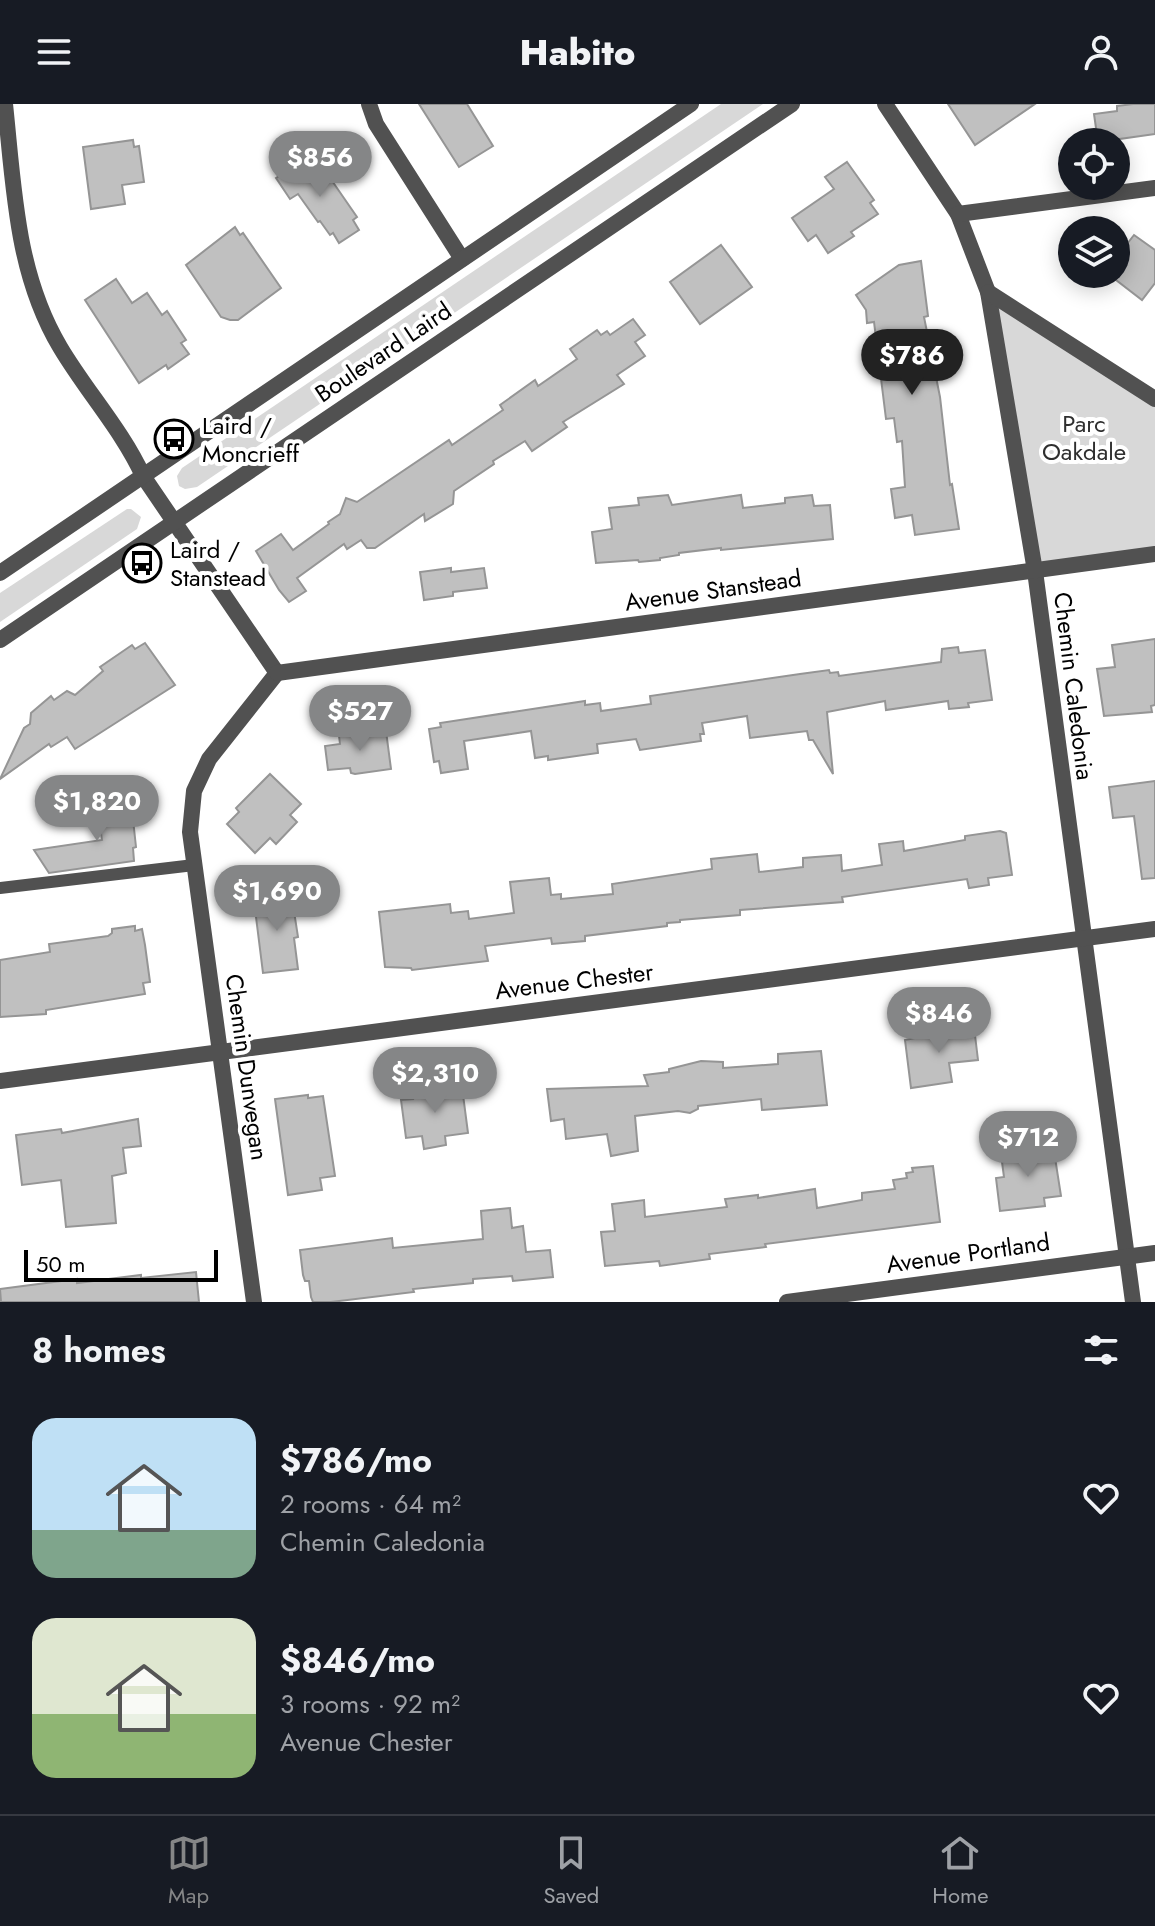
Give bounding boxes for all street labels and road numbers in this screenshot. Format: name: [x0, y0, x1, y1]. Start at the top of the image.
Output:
street label: Boulevard Laird: [308, 293, 458, 411]
street label: Avenue Stanstead: [622, 560, 804, 620]
street label: Chemin Caledonia: [1045, 590, 1103, 782]
street label: Avenue Chester: [493, 954, 656, 1008]
street label: Chemin Dunvegan: [217, 972, 277, 1162]
street label: Avenue Portland: [884, 1224, 1052, 1282]

